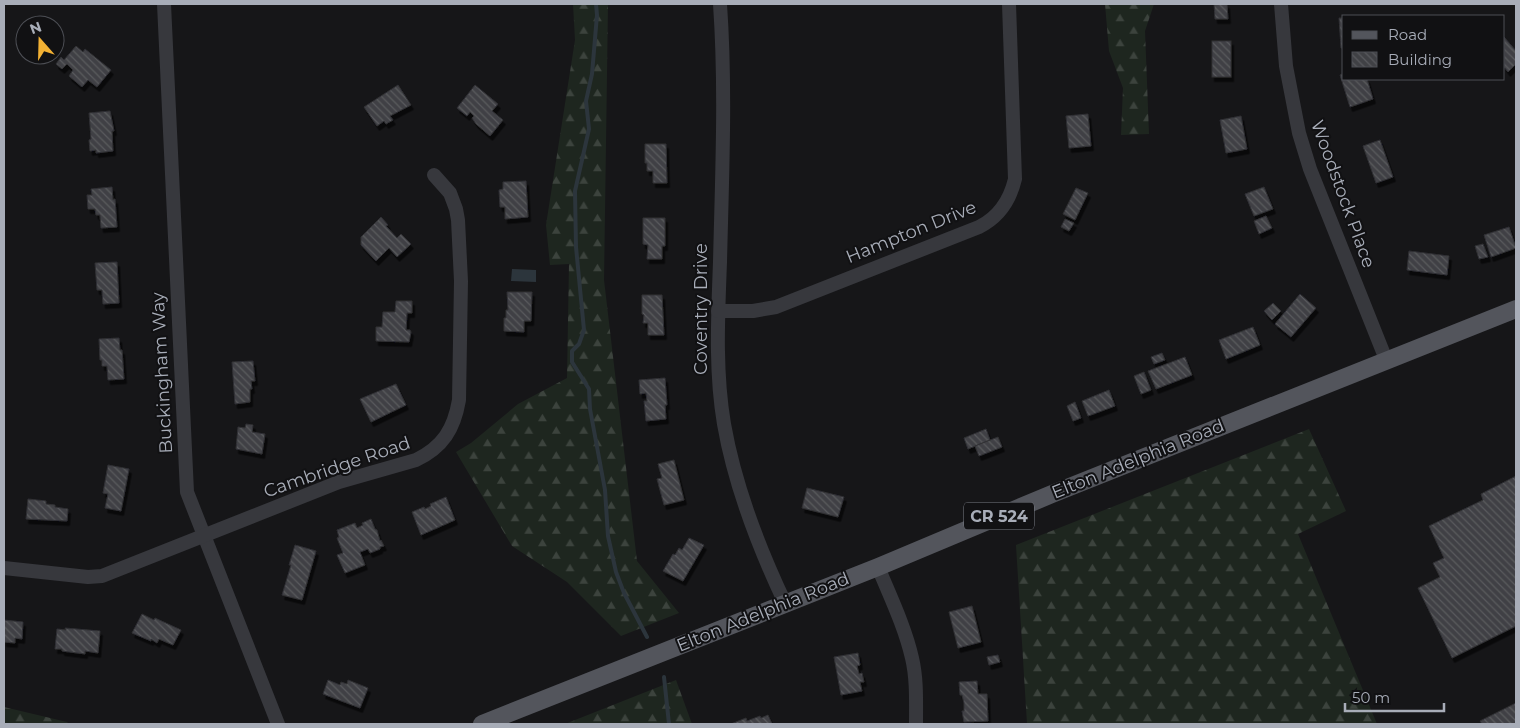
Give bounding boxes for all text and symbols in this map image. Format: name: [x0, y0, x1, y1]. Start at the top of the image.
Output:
north arrow: [15, 15, 65, 65]
legend: [1342, 15, 1505, 80]
text: N: [27, 17, 44, 38]
text: Road: [1388, 25, 1427, 44]
text: Building: [1388, 50, 1452, 69]
street label: Woodstock Place: [1306, 117, 1380, 271]
street label: Hampton Drive: [843, 196, 980, 268]
street label: Coventry Drive: [690, 243, 712, 375]
street label: Buckingham Way: [147, 292, 177, 454]
street label: Elton Adelphia Road: [1048, 414, 1228, 504]
street label: Cambridge Road: [261, 432, 413, 502]
road number: CR 524: [964, 502, 1034, 530]
street label: Elton Adelphia Road: [673, 567, 853, 657]
scale bar: [1345, 680, 1444, 712]
text: 50 m: [1352, 688, 1390, 707]

